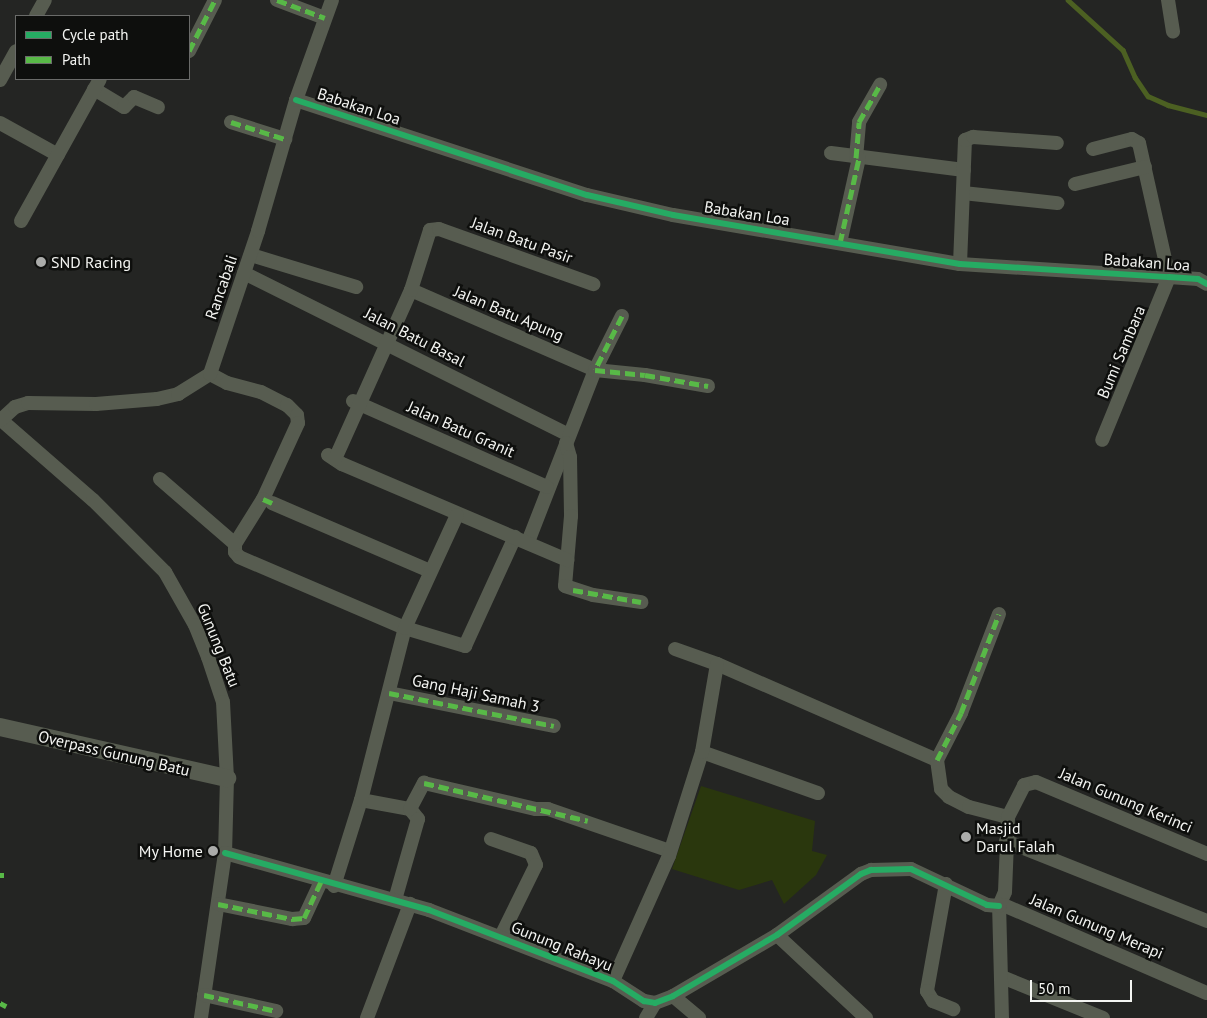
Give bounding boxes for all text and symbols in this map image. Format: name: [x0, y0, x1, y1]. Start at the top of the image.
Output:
legend: [15, 15, 190, 80]
text: Cycle path: [62, 25, 128, 44]
text: Path: [62, 50, 91, 69]
street label: Babakan Loa: [315, 84, 403, 128]
street label: Babakan Loa: [703, 197, 791, 229]
street label: Jalan Batu Pasir: [469, 213, 575, 267]
street label: Babakan Loa: [1103, 249, 1191, 275]
place label: SND Racing: [51, 252, 131, 272]
street label: Rancabali: [201, 252, 241, 322]
marker: SND Racing: [35, 256, 47, 268]
street label: Jalan Batu Apung: [451, 281, 567, 345]
street label: Jalan Batu Basal: [361, 303, 469, 371]
street label: Bumi Sambara: [1093, 303, 1149, 401]
street label: Jalan Batu Granit: [404, 397, 518, 461]
street label: Gunung Batu: [193, 600, 245, 690]
street label: Gang Haji Samah 3: [410, 670, 542, 716]
street label: Overpass Gunung Batu: [36, 726, 192, 780]
street label: Jalan Gunung Kerinci: [1057, 763, 1195, 837]
place label: Masjid Darul Falah: [976, 818, 1055, 856]
marker: Masjid Darul Falah: [960, 831, 972, 843]
place label: My Home: [138, 841, 203, 861]
marker: My Home: [207, 845, 219, 857]
street label: Jalan Gunung Merapi: [1028, 889, 1166, 963]
street label: Gunung Rahayu: [509, 917, 615, 975]
scale bar: [1032, 970, 1134, 1002]
text: 50 m: [1038, 979, 1071, 998]

